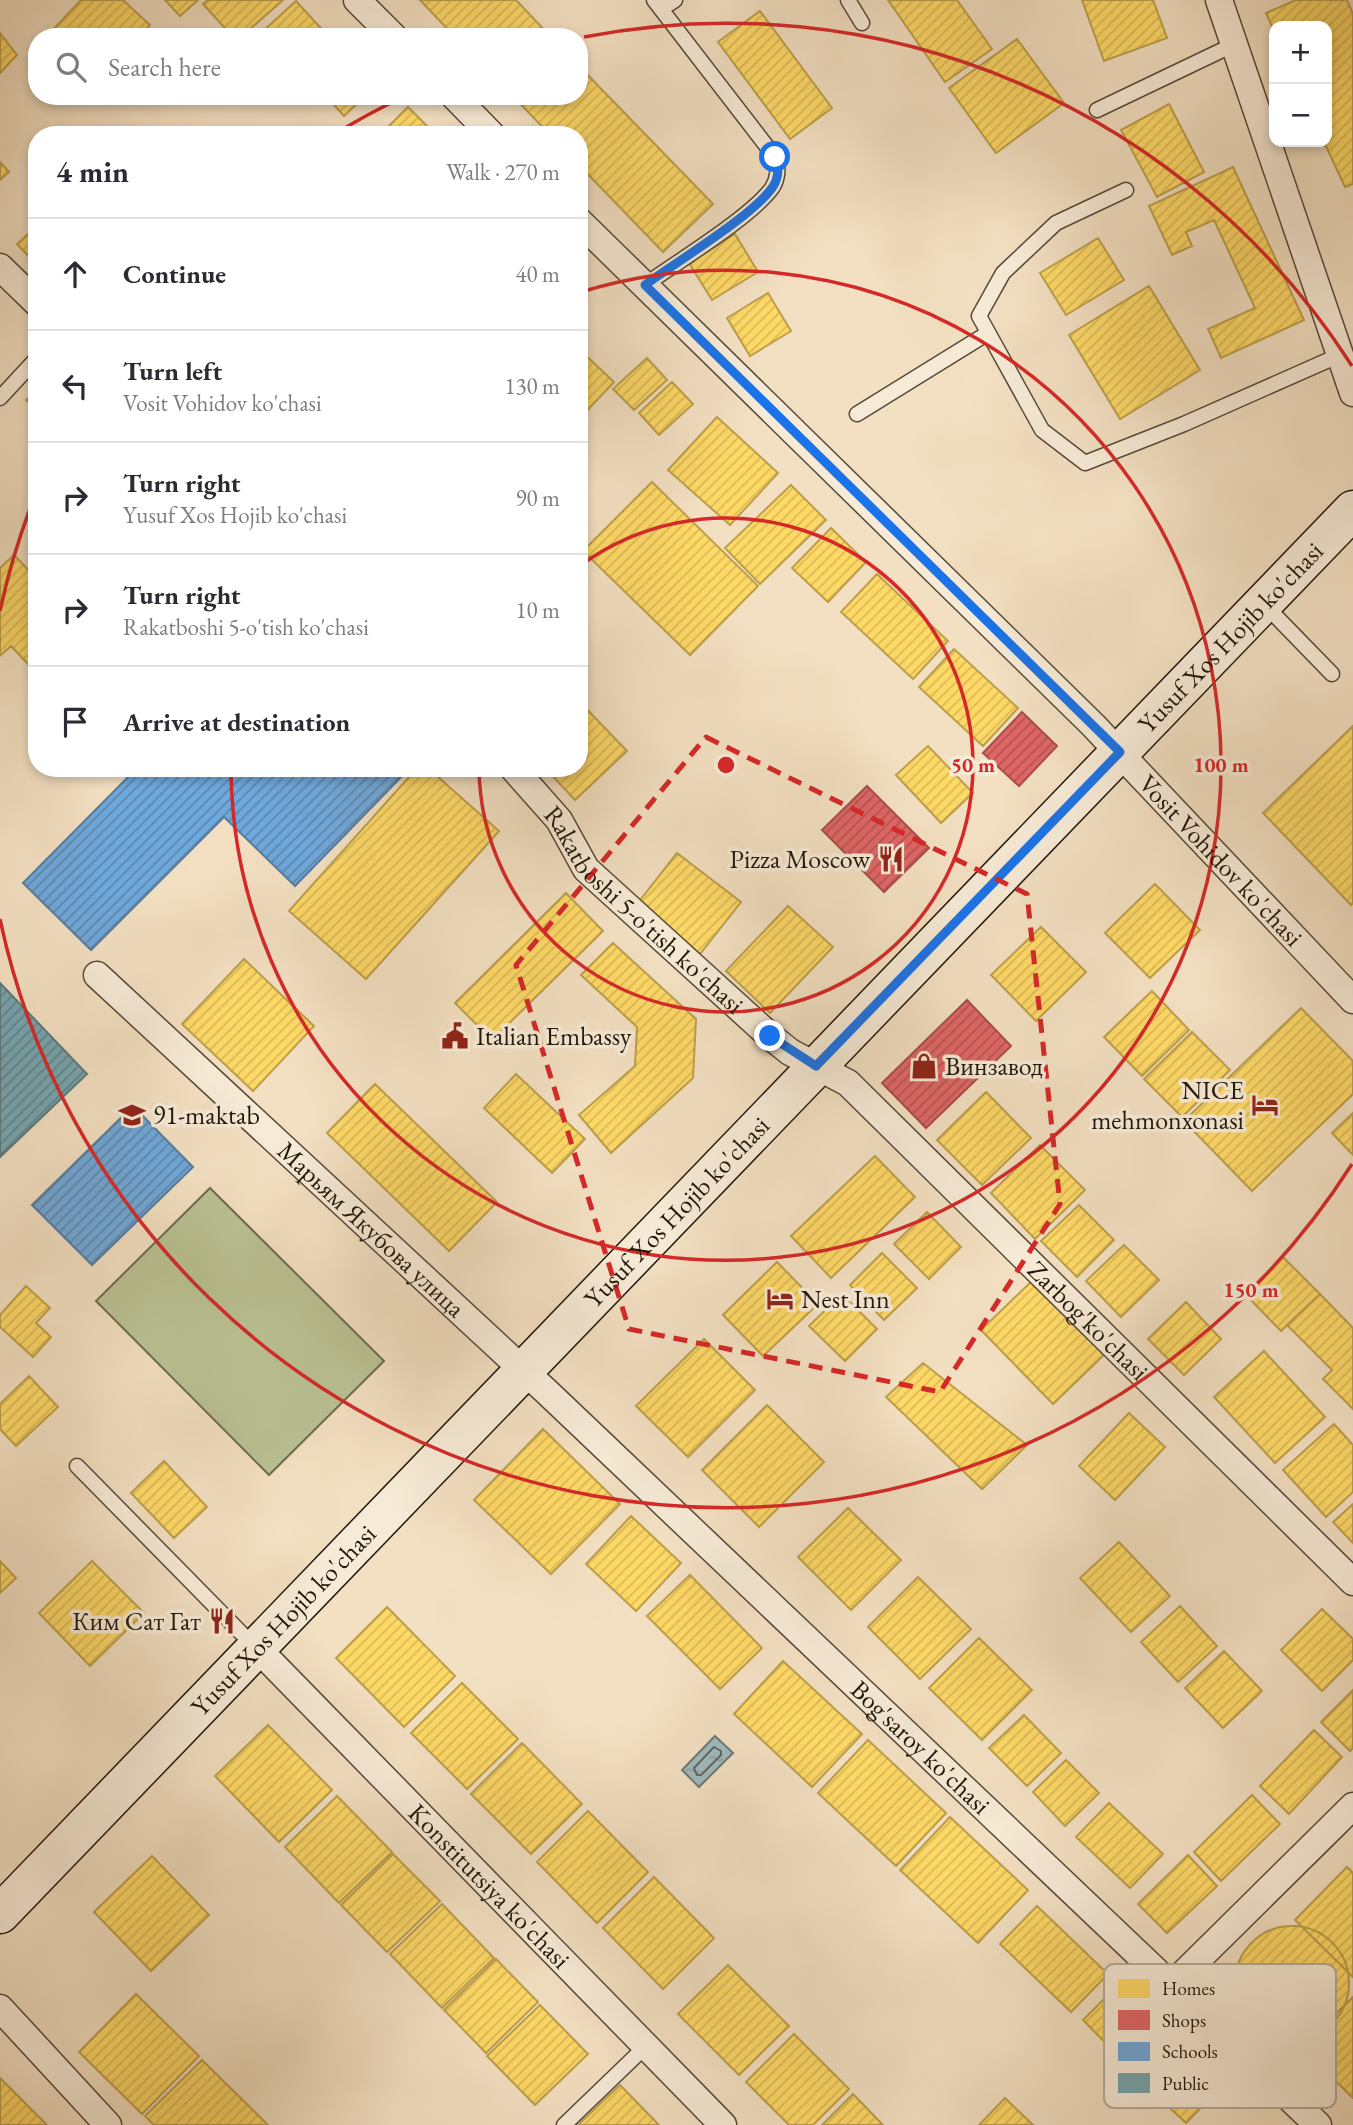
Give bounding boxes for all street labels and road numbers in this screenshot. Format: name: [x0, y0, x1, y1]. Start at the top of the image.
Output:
street label: Yusuf Xos Hojib ko'chasi: [1130, 534, 1330, 740]
street label: Vosit Vohidov ko'chasi: [1131, 767, 1310, 954]
street label: Rakatboshi 5-o'tish ko'chasi: [537, 798, 751, 1021]
street label: Yusuf Xos Hojib ko'chasi: [576, 1109, 777, 1315]
street label: Марьям Якубова улица: [270, 1134, 473, 1325]
street label: Zarbog'ko'chasi: [1020, 1253, 1156, 1388]
street label: Yusuf Xos Hojib ko'chasi: [183, 1517, 383, 1723]
street label: Bog'saroy ko'chasi: [844, 1673, 998, 1822]
street label: Konstitutsiya ko'chasi: [401, 1796, 578, 1976]

